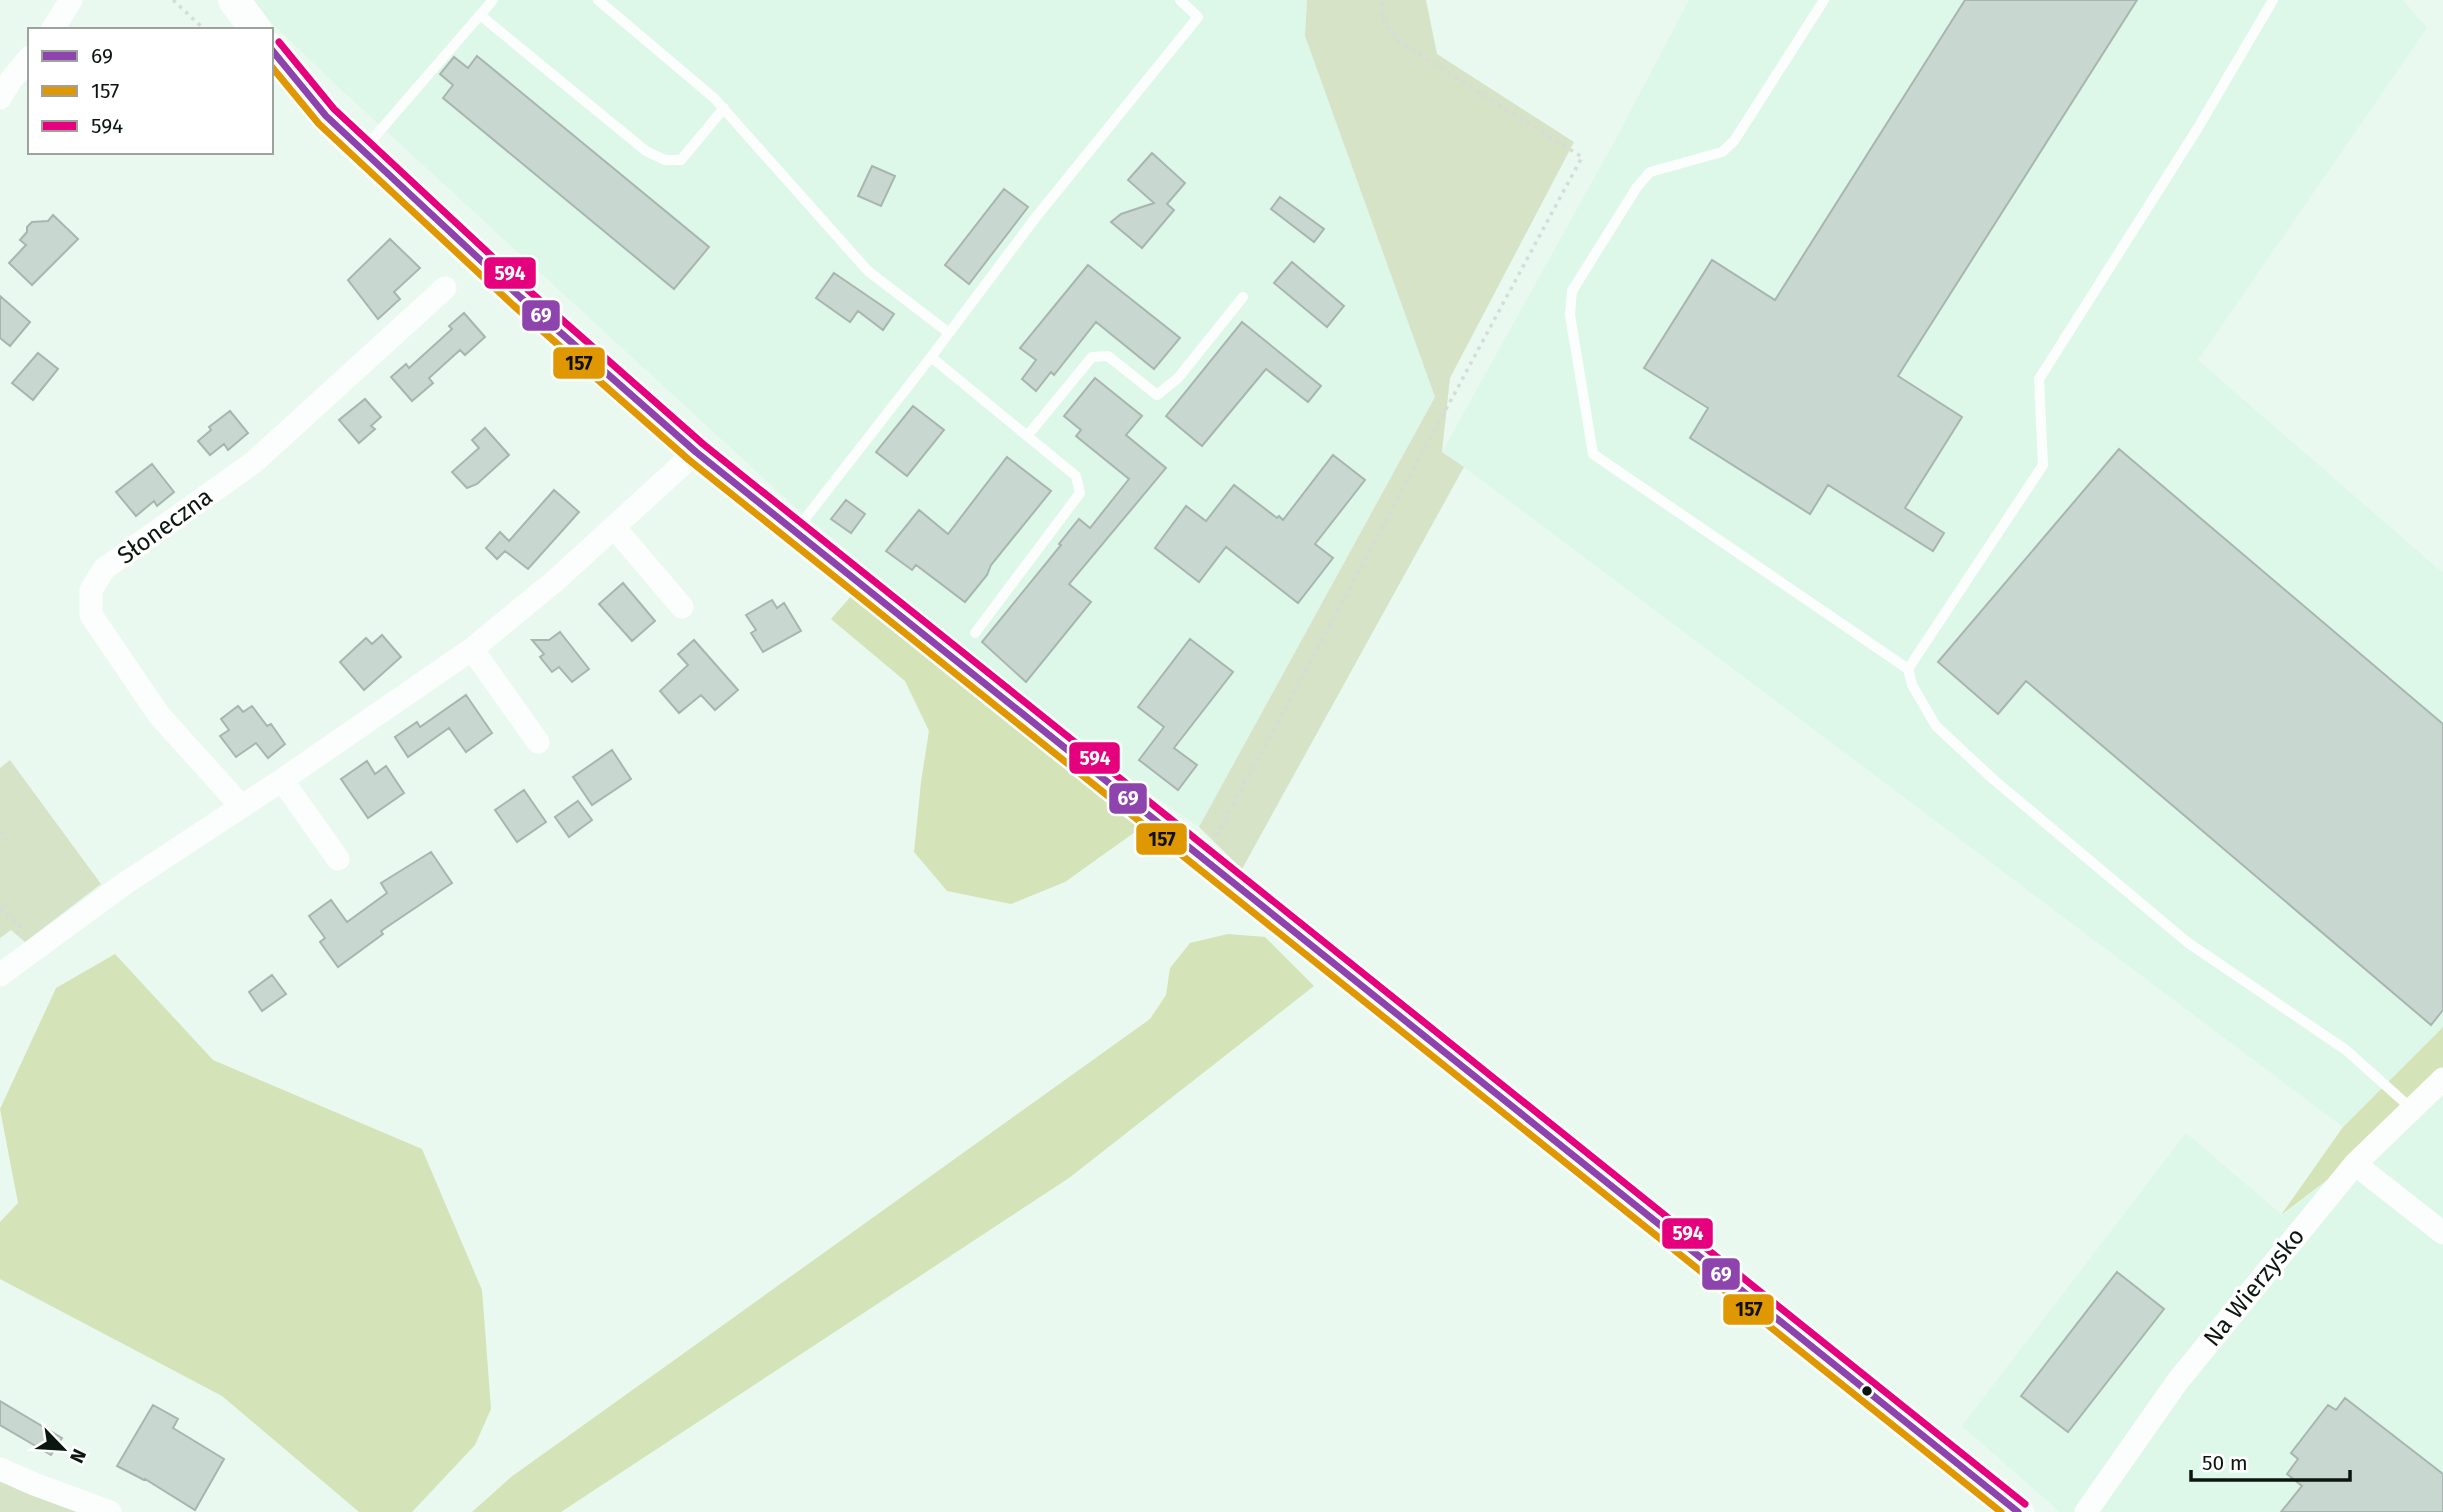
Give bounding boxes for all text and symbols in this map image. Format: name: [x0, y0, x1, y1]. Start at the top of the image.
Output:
legend: [28, 28, 273, 154]
text: 69: [91, 43, 113, 69]
text: 157: [91, 78, 119, 104]
text: 594: [91, 113, 123, 139]
line badge: 594: [483, 256, 537, 290]
text: 594: [494, 262, 526, 285]
line badge: 69: [521, 299, 561, 332]
text: 69: [530, 304, 552, 327]
line badge: 157: [552, 346, 606, 380]
text: 157: [565, 352, 593, 375]
street label: Słoneczna: [112, 482, 218, 570]
line badge: 594: [1068, 741, 1121, 775]
text: 594: [1079, 747, 1111, 770]
line badge: 69: [1108, 782, 1148, 815]
text: 69: [1117, 787, 1139, 810]
line badge: 157: [1135, 822, 1188, 856]
text: 157: [1148, 828, 1176, 851]
line badge: 594: [1661, 1217, 1714, 1250]
text: 594: [1672, 1222, 1704, 1245]
street label: Na Wierzysko: [2198, 1222, 2310, 1352]
line badge: 69: [1701, 1257, 1741, 1291]
text: 69: [1710, 1263, 1732, 1286]
line badge: 157: [1722, 1293, 1775, 1326]
text: 157: [1735, 1298, 1763, 1321]
unlabelled marker: [1860, 1384, 1874, 1398]
north arrow: [28, 1414, 98, 1484]
scale bar: [2191, 1438, 2350, 1482]
text: N: [65, 1445, 91, 1467]
text: 50 m: [2202, 1450, 2248, 1476]

